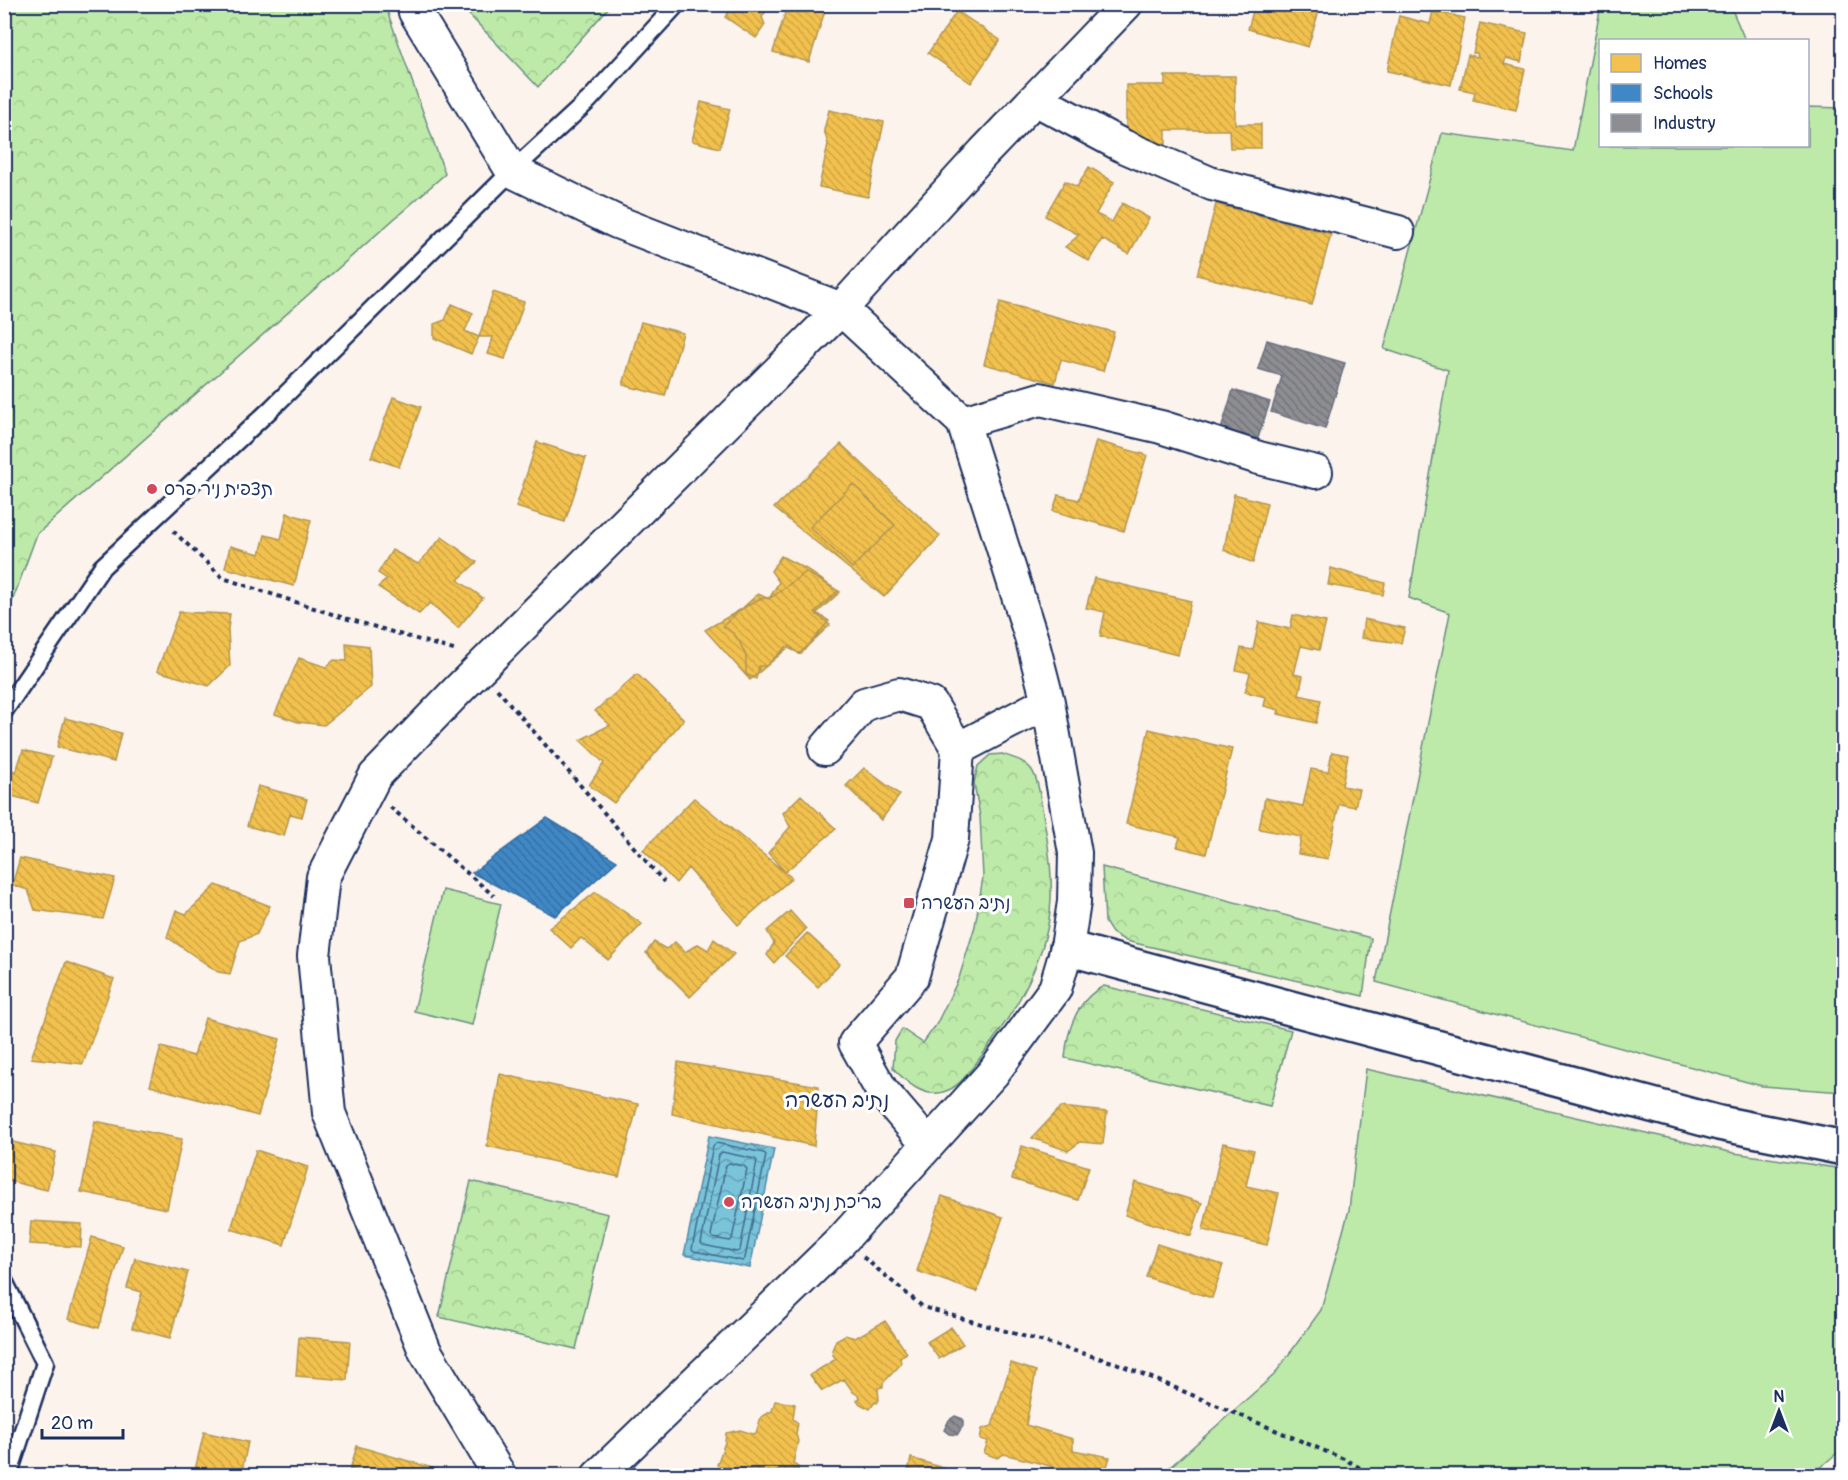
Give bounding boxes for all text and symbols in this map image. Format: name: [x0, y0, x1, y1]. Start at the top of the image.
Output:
legend: [1599, 39, 1809, 147]
text: Homes: [1653, 52, 1706, 75]
text: Schools: [1653, 82, 1713, 105]
text: Industry: [1653, 112, 1716, 135]
place label: תצפית ניר פרס: [164, 478, 273, 501]
marker: תצפית ניר פרס: [145, 482, 159, 496]
place label: נתיב העשרה: [921, 892, 1011, 915]
marker: נתיב העשרה: [902, 896, 916, 910]
district label: נתיב העשרה: [785, 1087, 889, 1114]
place label: בריכת נתיב העשרה: [741, 1191, 882, 1214]
marker: בריכת נתיב העשרה: [722, 1195, 736, 1209]
north arrow: [1749, 1381, 1809, 1441]
text: N: [1774, 1387, 1785, 1407]
scale bar: [42, 1402, 123, 1440]
text: 20 m: [51, 1412, 93, 1435]

